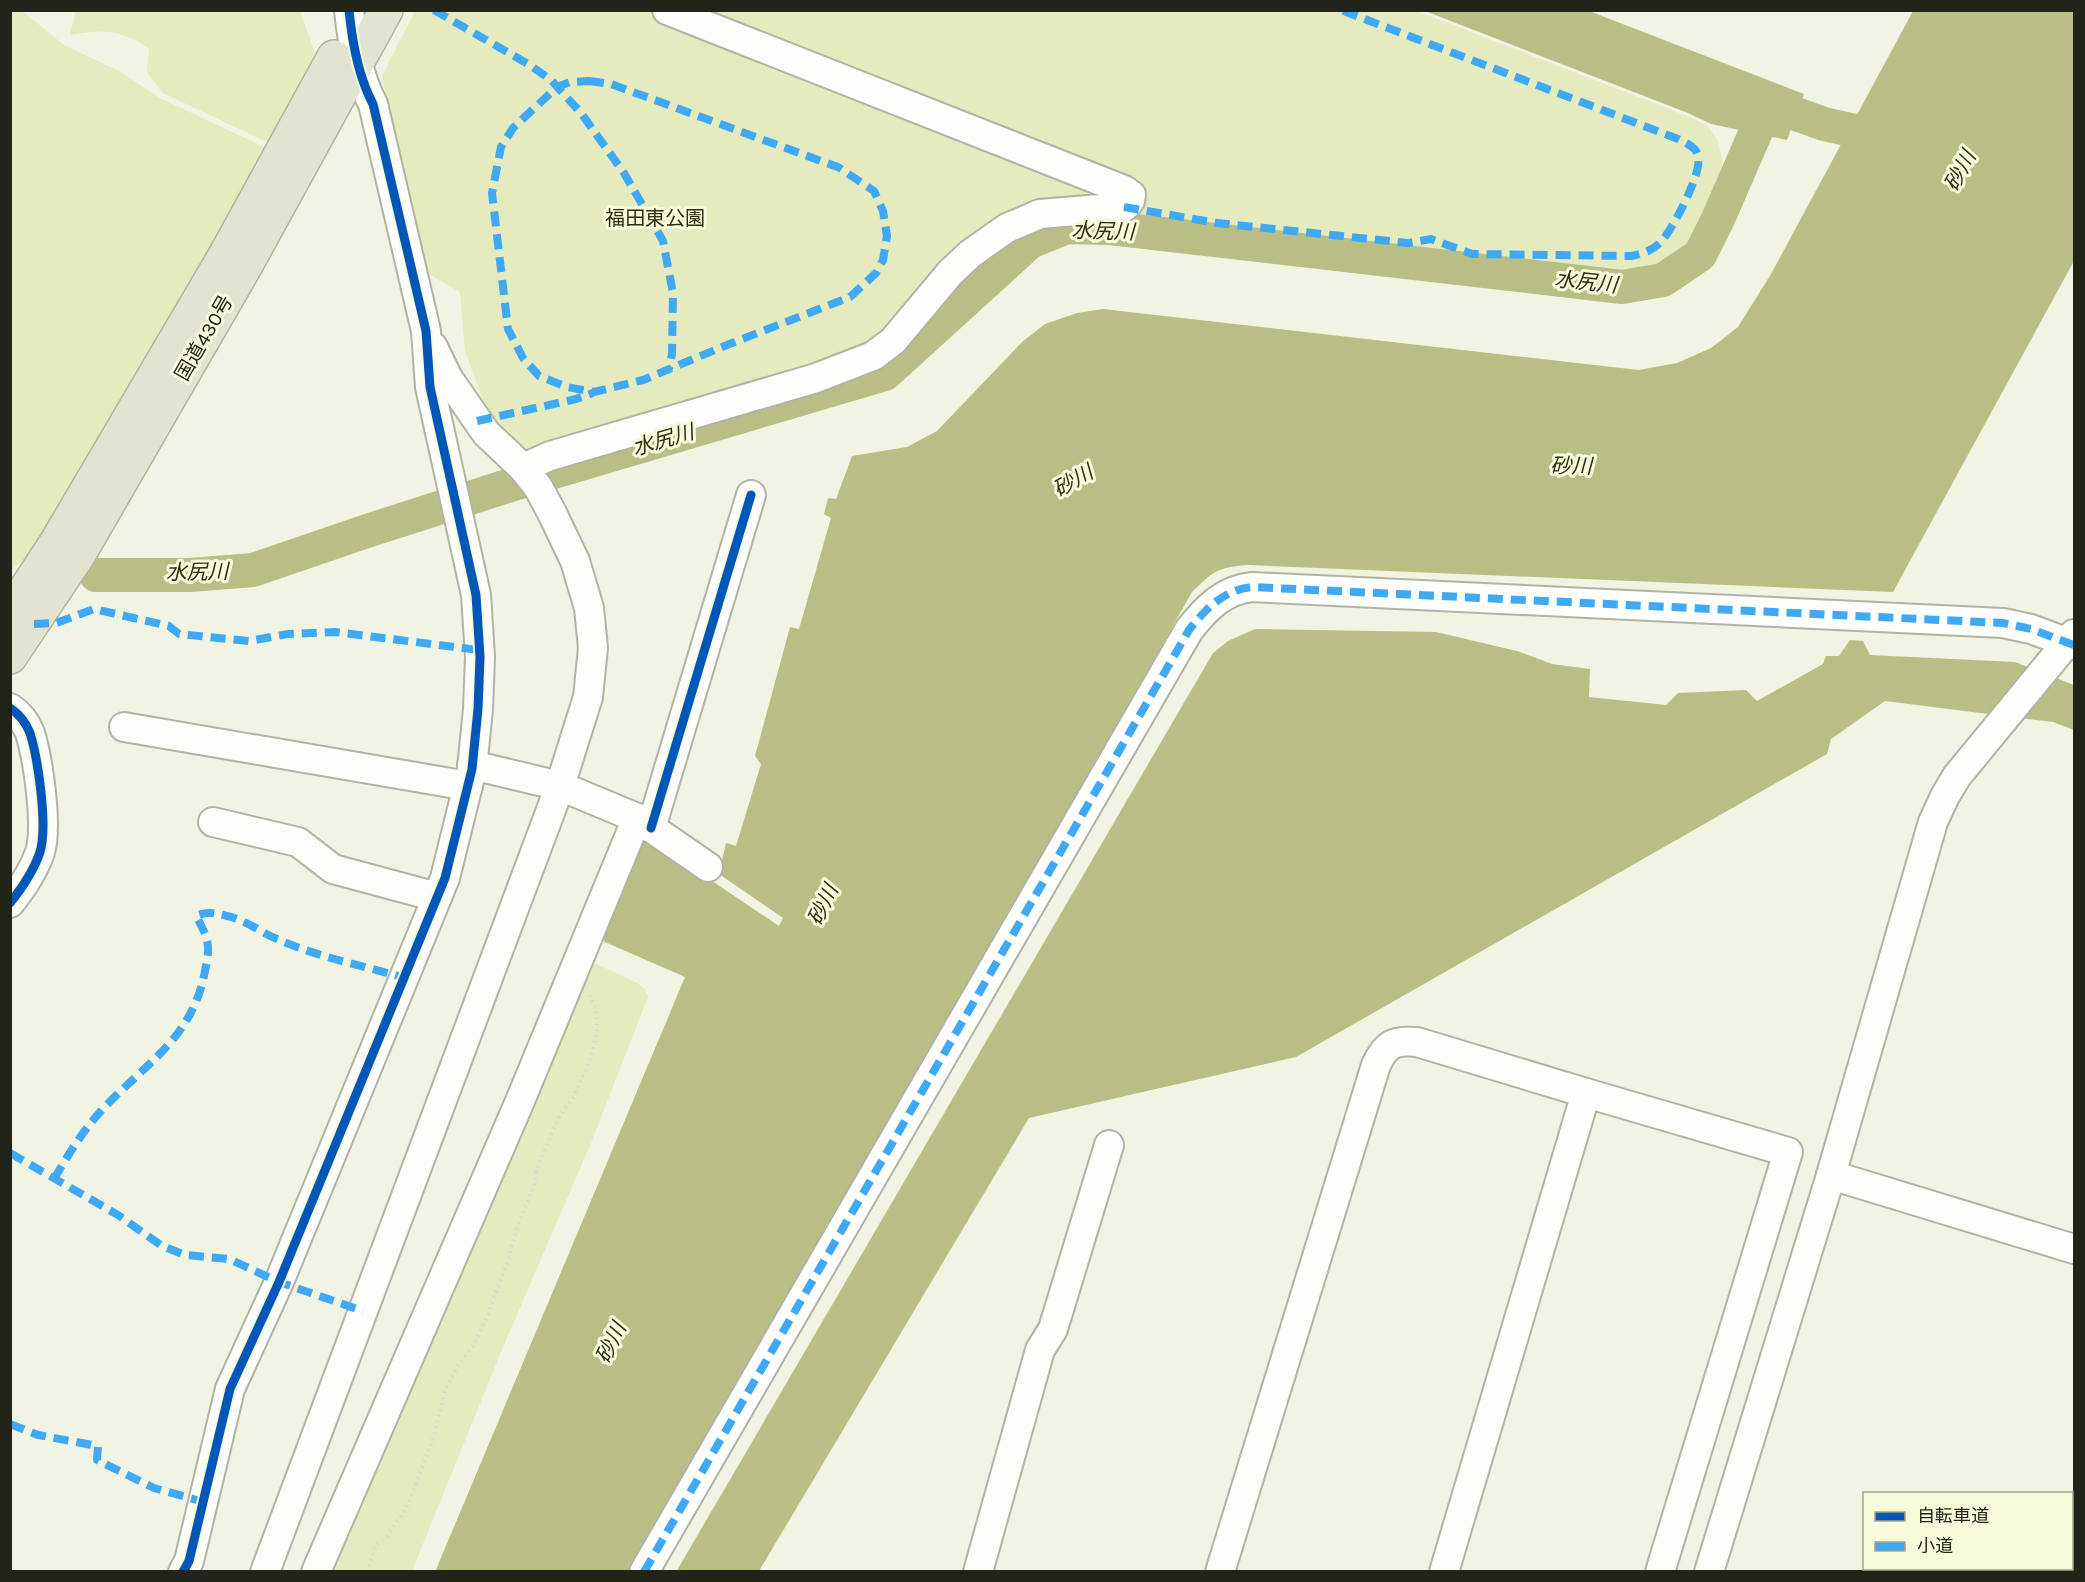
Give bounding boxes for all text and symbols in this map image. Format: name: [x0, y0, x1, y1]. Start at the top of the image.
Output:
water label: 砂川: [1940, 145, 1981, 195]
park label: 福田東公園: [605, 207, 705, 230]
water label: 水尻川: [1071, 218, 1137, 244]
water label: 水尻川: [1553, 267, 1621, 297]
street label: 国道430号: [170, 291, 238, 385]
water label: 水尻川: [629, 419, 699, 460]
water label: 砂川: [1550, 454, 1594, 478]
water label: 砂川: [1049, 459, 1099, 502]
water label: 水尻川: [165, 559, 231, 585]
water label: 砂川: [803, 879, 844, 929]
water label: 砂川: [591, 1317, 632, 1367]
legend: [1863, 1492, 2073, 1570]
text: 自転車道: [1917, 1505, 1989, 1527]
text: 小道: [1917, 1535, 1953, 1557]

